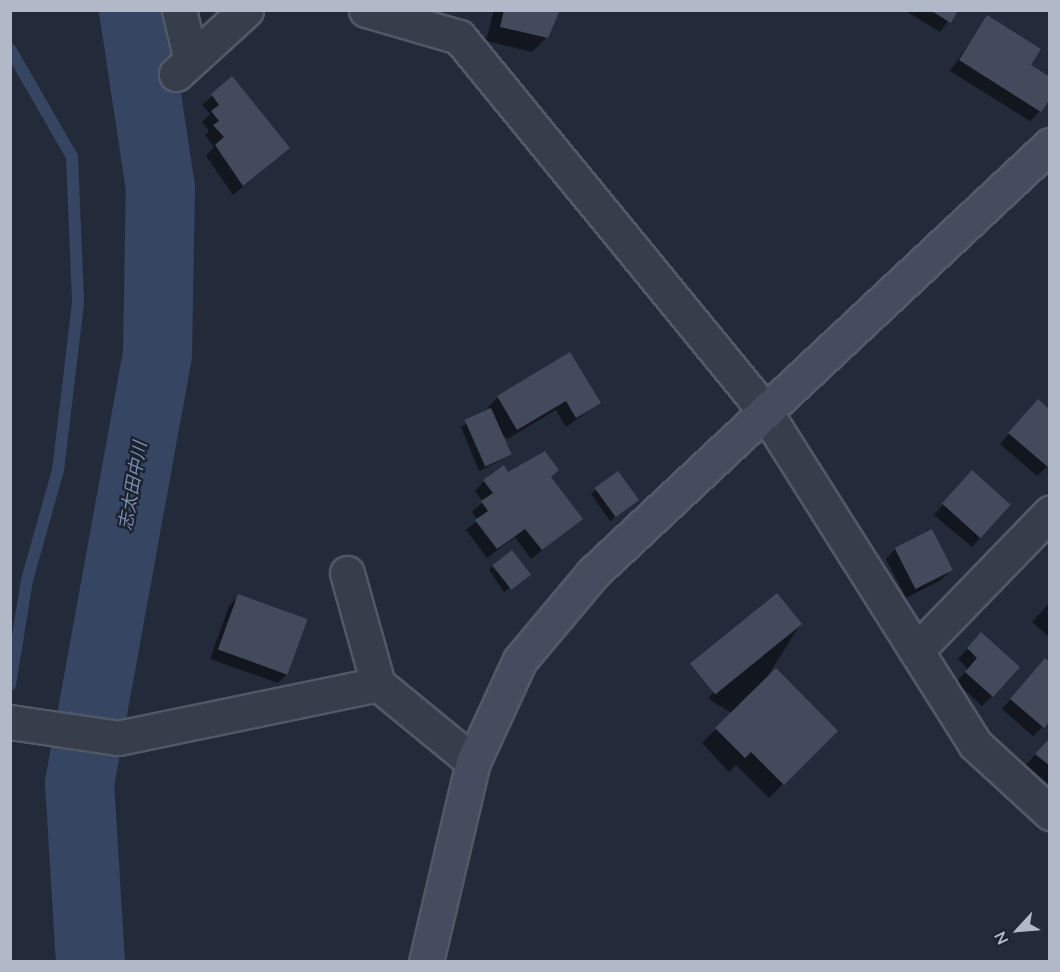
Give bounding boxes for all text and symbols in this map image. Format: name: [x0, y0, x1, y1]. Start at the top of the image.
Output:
water label: 志太田中川: [115, 440, 151, 532]
north arrow: [988, 900, 1048, 960]
text: N: [989, 928, 1014, 948]

